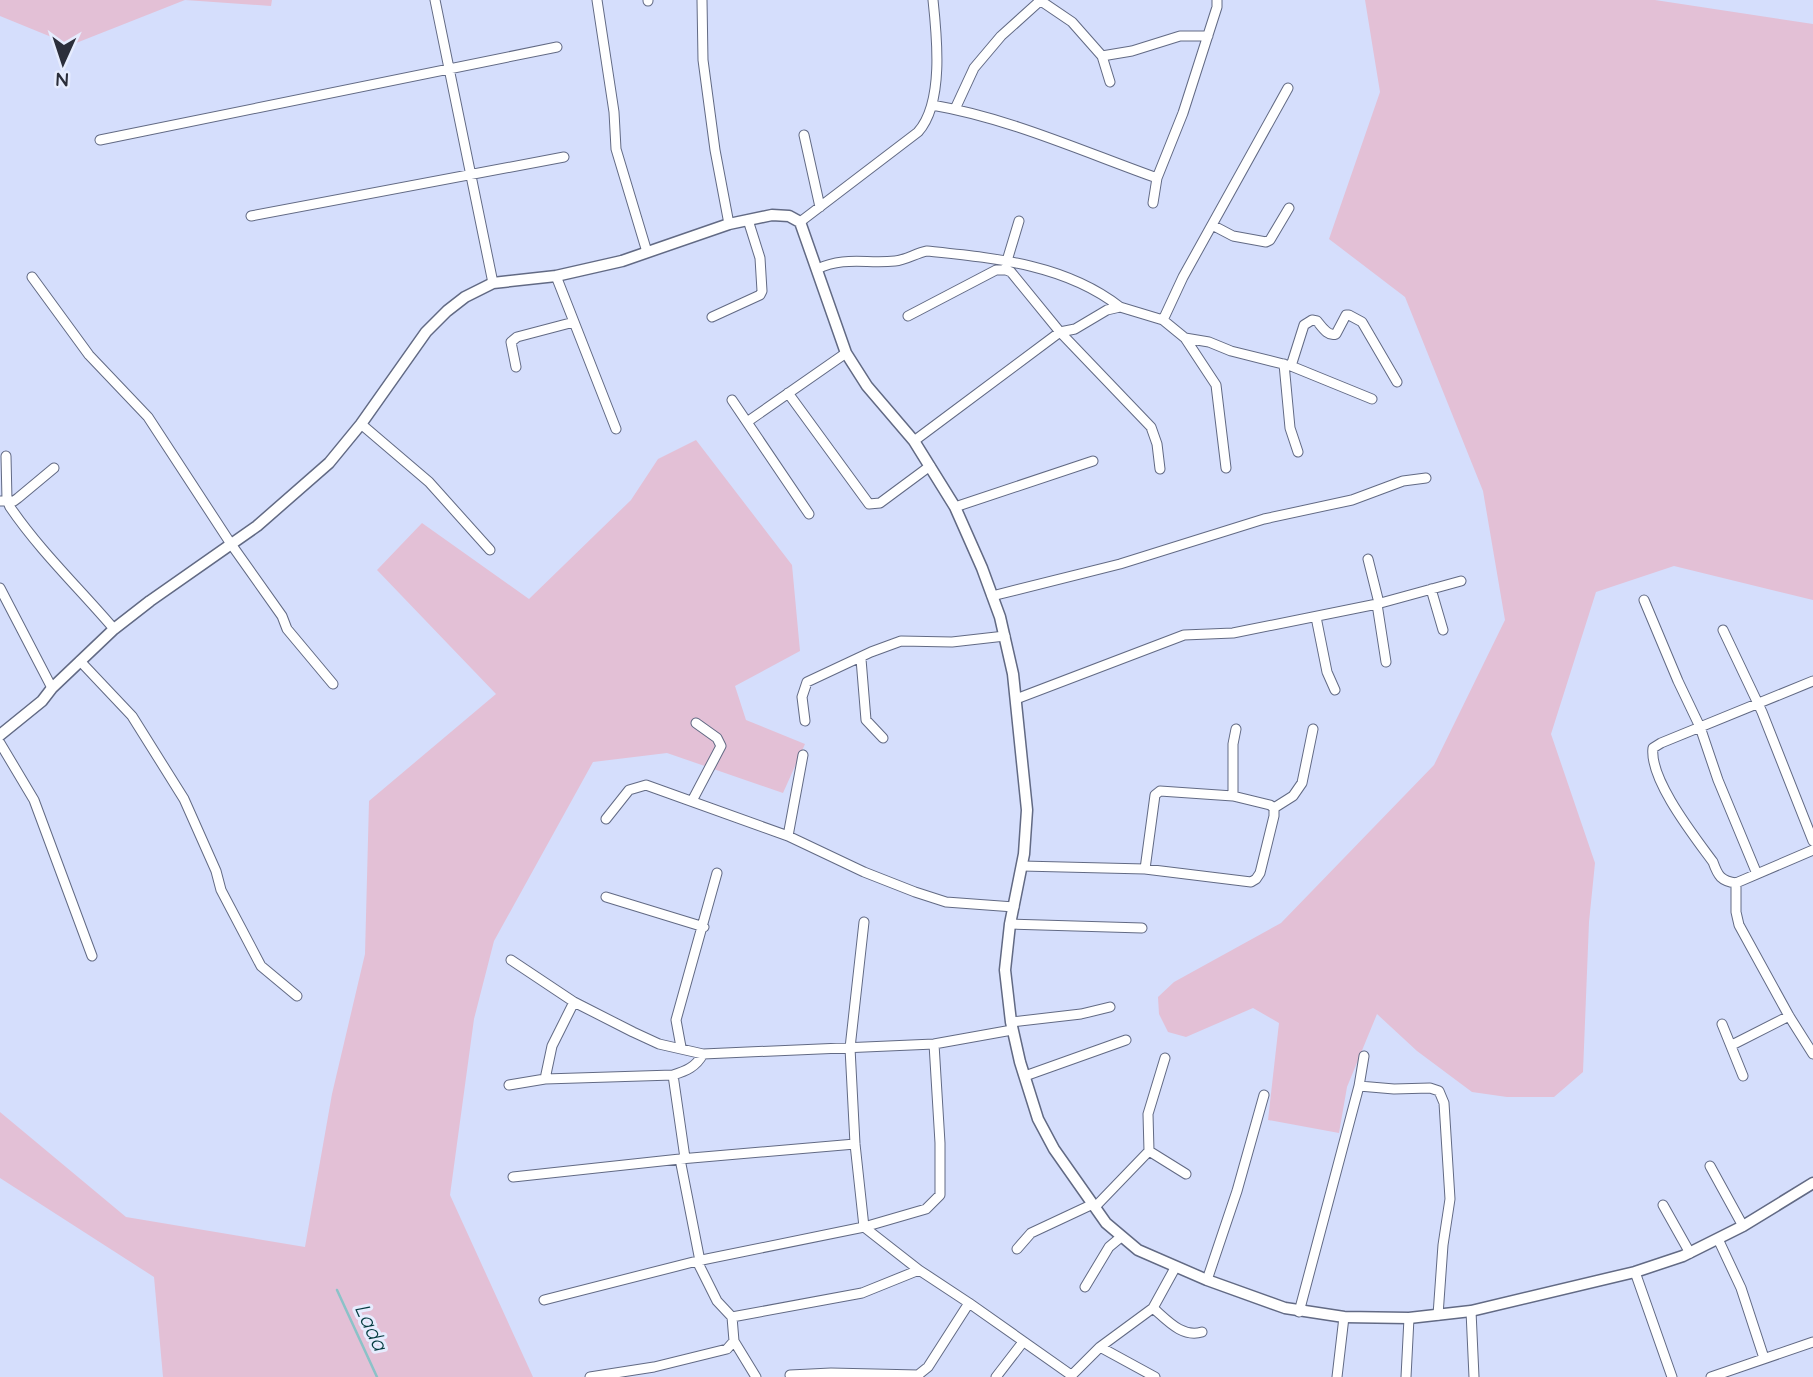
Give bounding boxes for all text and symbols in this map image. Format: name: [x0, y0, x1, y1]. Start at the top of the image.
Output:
north arrow: [28, 28, 98, 98]
text: N: [55, 68, 70, 92]
water label: Lada: [350, 1299, 395, 1356]

